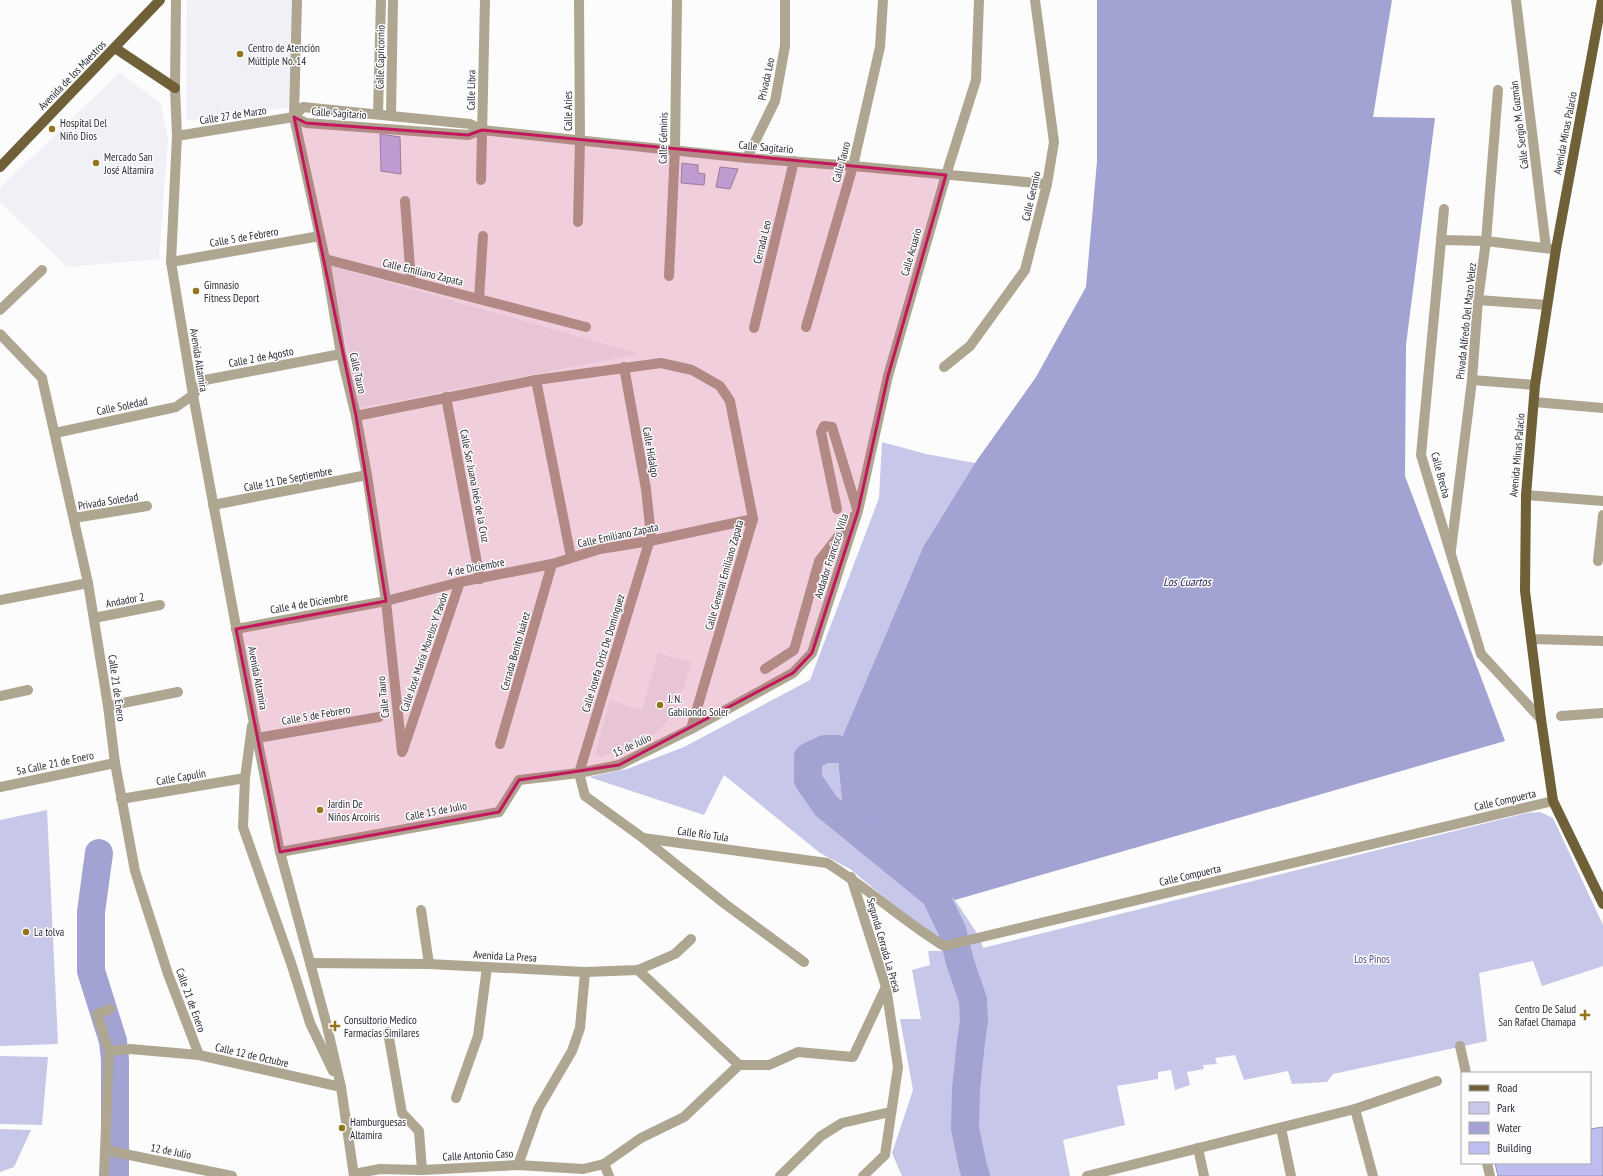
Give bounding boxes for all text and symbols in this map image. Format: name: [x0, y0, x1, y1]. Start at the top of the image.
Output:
street label: Calle Capricornio: [372, 25, 388, 89]
street label: Avenida de los Maestros: [35, 37, 109, 113]
place label: Centro de Atención Múltiple No. 14: [248, 41, 320, 68]
marker: Centro de Atención Múltiple No. 14: [235, 49, 245, 59]
street label: Privada Leo: [755, 56, 777, 102]
street label: Calle Libra: [464, 70, 478, 110]
street label: Calle Sergio M. Guzmán: [1507, 80, 1531, 170]
street label: Avenida Minas Palacio: [1550, 90, 1580, 176]
street label: Calle Aries: [561, 91, 575, 131]
street label: Calle 27 de Marzo: [198, 103, 268, 127]
street label: Calle Sagitario: [311, 104, 367, 122]
street label: Calle Géminis: [656, 112, 670, 164]
place label: Hospital Del Niño Dios: [60, 116, 107, 143]
marker: Hospital Del Niño Dios: [47, 124, 57, 134]
street label: Calle Sagitario: [738, 138, 794, 156]
street label: Calle Tauro: [829, 140, 853, 184]
place label: Mercado San José Altamira: [103, 150, 154, 177]
marker: Mercado San José Altamira: [91, 158, 101, 168]
street label: Calle Geranio: [1018, 170, 1044, 222]
street label: Cerrada Leo: [750, 218, 774, 265]
street label: Calle 5 de Febrero: [209, 224, 280, 250]
street label: Calle Acuario: [897, 226, 925, 278]
street label: Calle Emiliano Zapata: [381, 255, 465, 289]
street label: Privada Alfredo Del Mazo Velez: [1453, 262, 1479, 380]
place label: Gimnasio Fitness Deport: [204, 278, 259, 305]
marker: Gimnasio Fitness Deport: [191, 286, 201, 296]
street label: Avenida Altamira: [187, 327, 211, 393]
street label: Calle 2 de Agosto: [227, 344, 295, 370]
street label: Calle Tauro: [346, 351, 370, 395]
street label: Calle Soledad: [95, 394, 149, 418]
street label: Avenida Minas Palacio: [1506, 412, 1528, 498]
street label: Calle Hidalgo: [640, 426, 662, 478]
street label: Calle Sor Juana Inés de la Cruz: [457, 428, 493, 544]
street label: Calle Brecha: [1428, 450, 1454, 500]
street label: Calle 11 De Septiembre: [243, 463, 334, 494]
street label: Privada Soledad: [77, 489, 139, 513]
street label: Andador Francisco Villa: [811, 512, 851, 600]
street label: Calle General Emiliano Zapata: [702, 518, 746, 632]
street label: Calle Emiliano Zapata: [576, 520, 660, 550]
street label: 4 de Diciembre: [446, 555, 506, 579]
water label: Los Cuartos: [1163, 574, 1213, 589]
street label: Andador 2: [105, 589, 146, 611]
street label: Calle 4 de Diciembre: [269, 589, 349, 617]
street label: Calle José María Morelos Y Pavón: [397, 590, 451, 714]
street label: Calle Josefa Ortiz De Domínguez: [578, 592, 628, 714]
street label: Cerrada Benito Juárez: [497, 610, 533, 692]
street label: Avenida Altamira: [245, 645, 271, 711]
street label: Calle 21 de Enero: [105, 654, 129, 722]
street label: Calle Tauro: [374, 675, 392, 719]
place label: J. N. Gabilondo Soler: [667, 692, 729, 719]
marker: J. N. Gabilondo Soler: [655, 700, 665, 710]
street label: Calle 5 de Febrero: [281, 702, 352, 728]
street label: 15 de Julio: [610, 730, 654, 760]
street label: 5a Calle 21 de Enero: [15, 748, 95, 778]
street label: Calle Capulín: [155, 766, 207, 788]
street label: Calle Compuerta: [1473, 786, 1537, 814]
place label: Jardin De Niños Arcoiris: [327, 797, 380, 824]
street label: Calle 15 de Julio: [404, 798, 468, 824]
marker: Jardin De Niños Arcoiris: [315, 805, 325, 815]
street label: Calle Río Tula: [677, 823, 729, 845]
street label: Calle Compuerta: [1158, 861, 1222, 889]
street label: Segunda Cerrada La Presa: [864, 896, 904, 994]
place label: La tolva: [34, 925, 64, 939]
marker: La tolva: [21, 927, 31, 937]
street label: Avenida La Presa: [473, 947, 537, 965]
park label: Los Pinos: [1354, 952, 1390, 966]
street label: Calle 21 de Enero: [173, 966, 209, 1034]
place label: Centro De Salud San Rafael Chamapa: [1498, 1002, 1576, 1029]
marker: Centro De Salud San Rafael Chamapa: [1579, 1009, 1591, 1021]
place label: Consultorio Medico Farmacias Similares: [344, 1013, 419, 1040]
marker: Consultorio Medico Farmacias Similares: [329, 1020, 341, 1032]
street label: Calle 12 de Octubre: [214, 1040, 291, 1070]
legend: [1461, 1072, 1591, 1164]
text: Road: [1497, 1080, 1517, 1095]
text: Park: [1497, 1100, 1515, 1115]
place label: Hamburguesas Altamira: [350, 1115, 406, 1142]
text: Water: [1497, 1120, 1522, 1135]
marker: Hamburguesas Altamira: [337, 1123, 347, 1133]
street label: 12 de Julio: [150, 1140, 193, 1162]
text: Building: [1497, 1140, 1532, 1155]
street label: Calle Antonio Caso: [442, 1146, 514, 1164]

